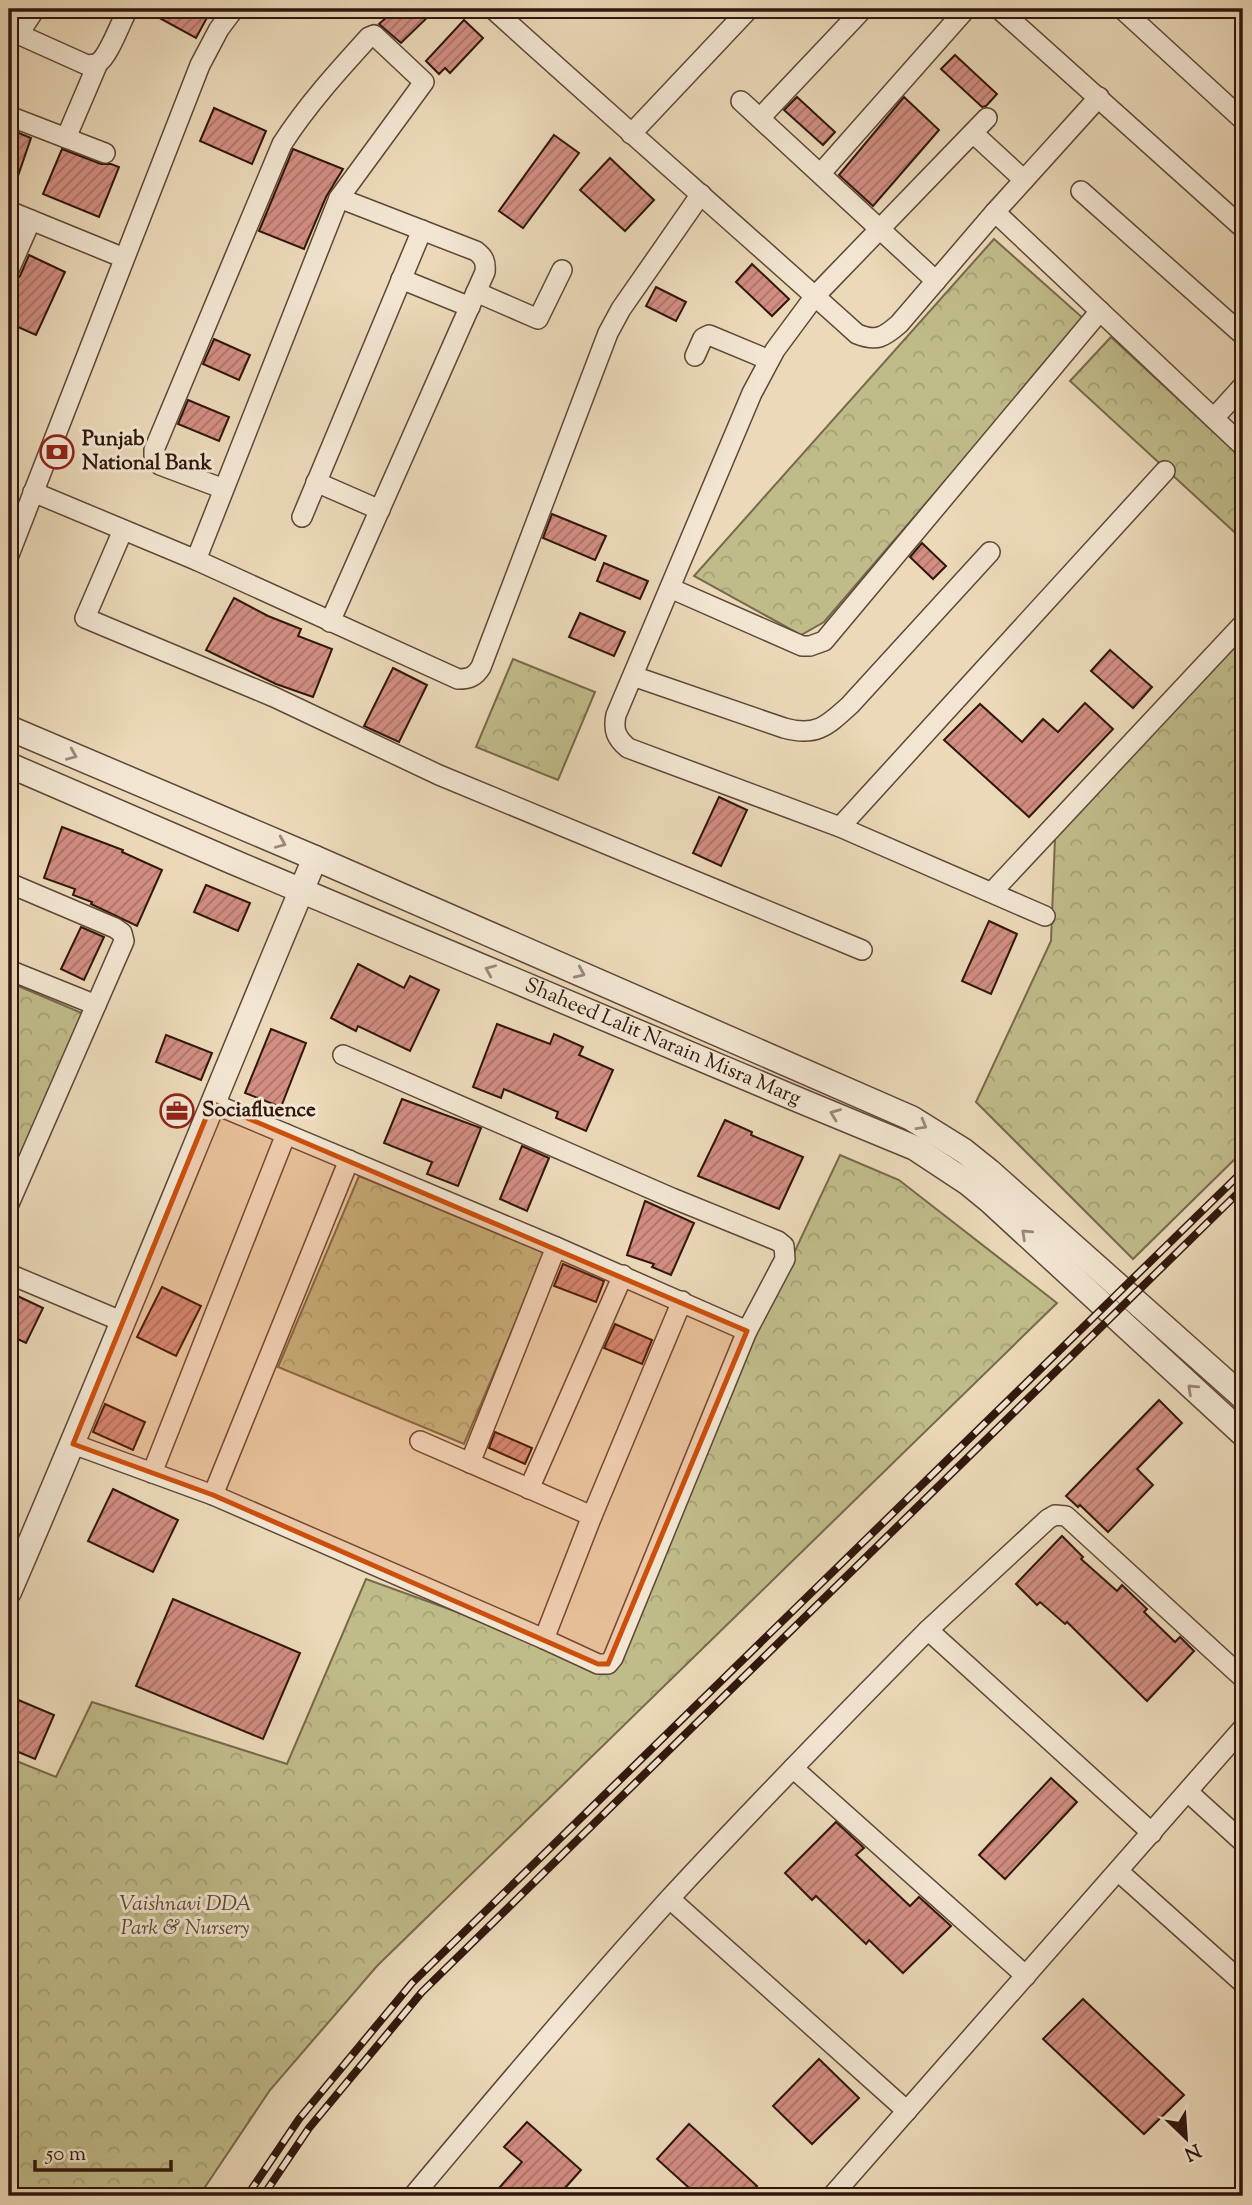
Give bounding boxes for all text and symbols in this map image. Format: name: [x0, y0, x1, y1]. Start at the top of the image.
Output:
place label: Punjab National Bank: [82, 425, 212, 479]
bank icon: Punjab National Bank: [38, 433, 76, 471]
one-way arrow: [65, 746, 77, 760]
one-way arrow: [274, 835, 286, 849]
one-way arrow: [484, 964, 497, 978]
one-way arrow: [572, 965, 585, 979]
street label: Shaheed Lalit Narain Misra Marg: [520, 971, 805, 1114]
office icon: Sociafluence: [158, 1092, 196, 1130]
place label: Sociafluence: [202, 1096, 316, 1126]
one-way arrow: [830, 1109, 842, 1123]
one-way arrow: [914, 1116, 927, 1129]
one-way arrow: [1021, 1230, 1034, 1242]
one-way arrow: [1187, 1384, 1200, 1397]
park label: Vaishnavi DDA Park & Nursery: [119, 1890, 251, 1944]
north arrow: [1150, 2104, 1220, 2174]
scale bar: [35, 2128, 172, 2172]
text: N: [1180, 2136, 1205, 2167]
text: 50 m: [45, 2140, 86, 2170]

